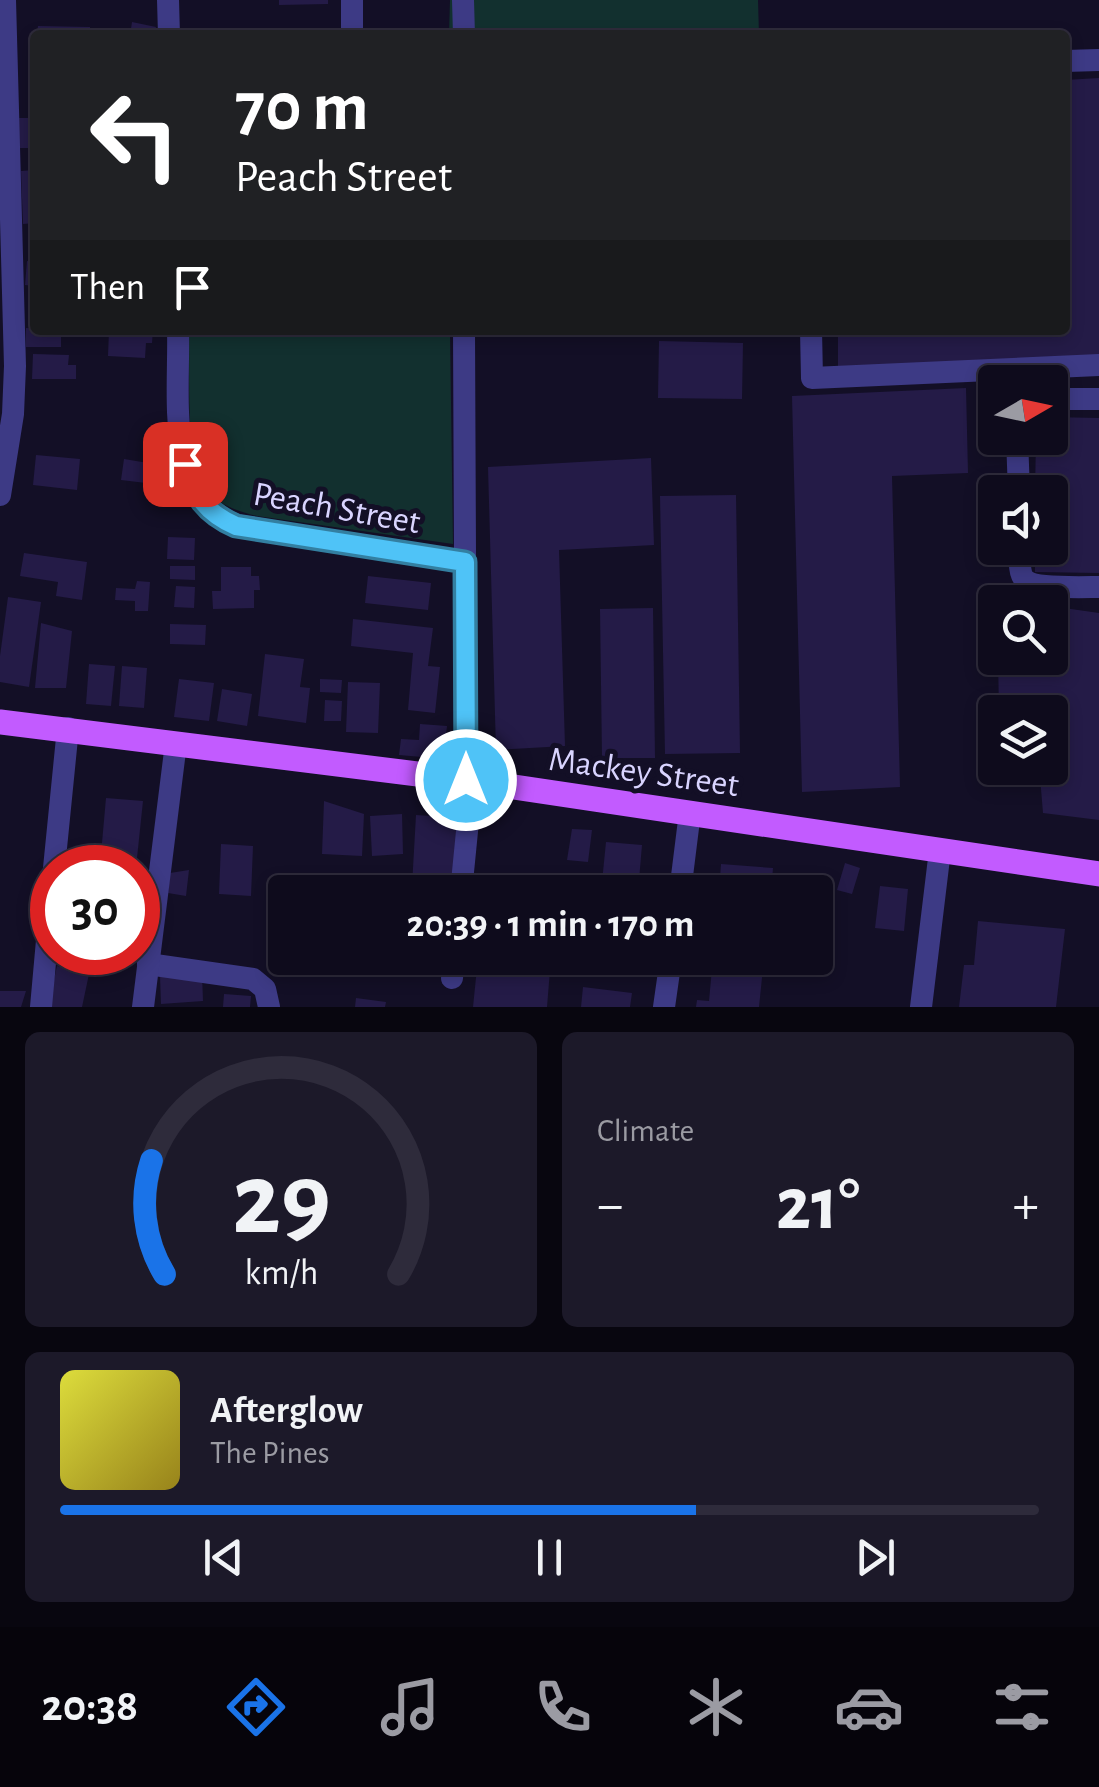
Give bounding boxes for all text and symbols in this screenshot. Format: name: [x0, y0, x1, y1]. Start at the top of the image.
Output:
icon: left: [70, 70, 200, 200]
text: 70 m: [235, 73, 369, 143]
text: Peach Street: [235, 155, 452, 200]
icon: arrive: [165, 260, 220, 315]
text: Then: [70, 269, 145, 307]
north arrow: [978, 365, 1068, 455]
map controls: [978, 365, 1068, 785]
pin: [143, 422, 228, 507]
icon: arrive: [158, 437, 213, 492]
button: sound: [978, 475, 1068, 565]
street label: Peach Street: [251, 477, 423, 540]
button: search: [978, 585, 1068, 675]
button: layers: [978, 695, 1068, 785]
position arrow: [414, 728, 518, 832]
street label: Mackey Street: [547, 742, 741, 803]
speed limit sign: 30: [30, 845, 160, 975]
text: 20:39 · 1 min · 170 m: [407, 906, 694, 944]
text: Climate: [597, 1115, 694, 1147]
text: 29: [231, 1149, 331, 1253]
text: 21°: [776, 1168, 860, 1243]
text: −: [597, 1178, 623, 1233]
text: +: [1013, 1178, 1039, 1233]
text: km/h: [244, 1255, 318, 1291]
text: Afterglow: [210, 1392, 363, 1430]
text: The Pines: [210, 1437, 330, 1469]
icon: previous: [196, 1530, 251, 1585]
icon: pause: [522, 1530, 577, 1585]
icon: next: [848, 1530, 903, 1585]
icon: directions: [221, 1672, 291, 1742]
icon: music: [375, 1672, 445, 1742]
icon: phone: [528, 1672, 598, 1742]
icon: climate: [681, 1672, 751, 1742]
icon: car: [834, 1672, 904, 1742]
icon: filters: [987, 1672, 1057, 1742]
text: 20:38: [42, 1684, 138, 1729]

